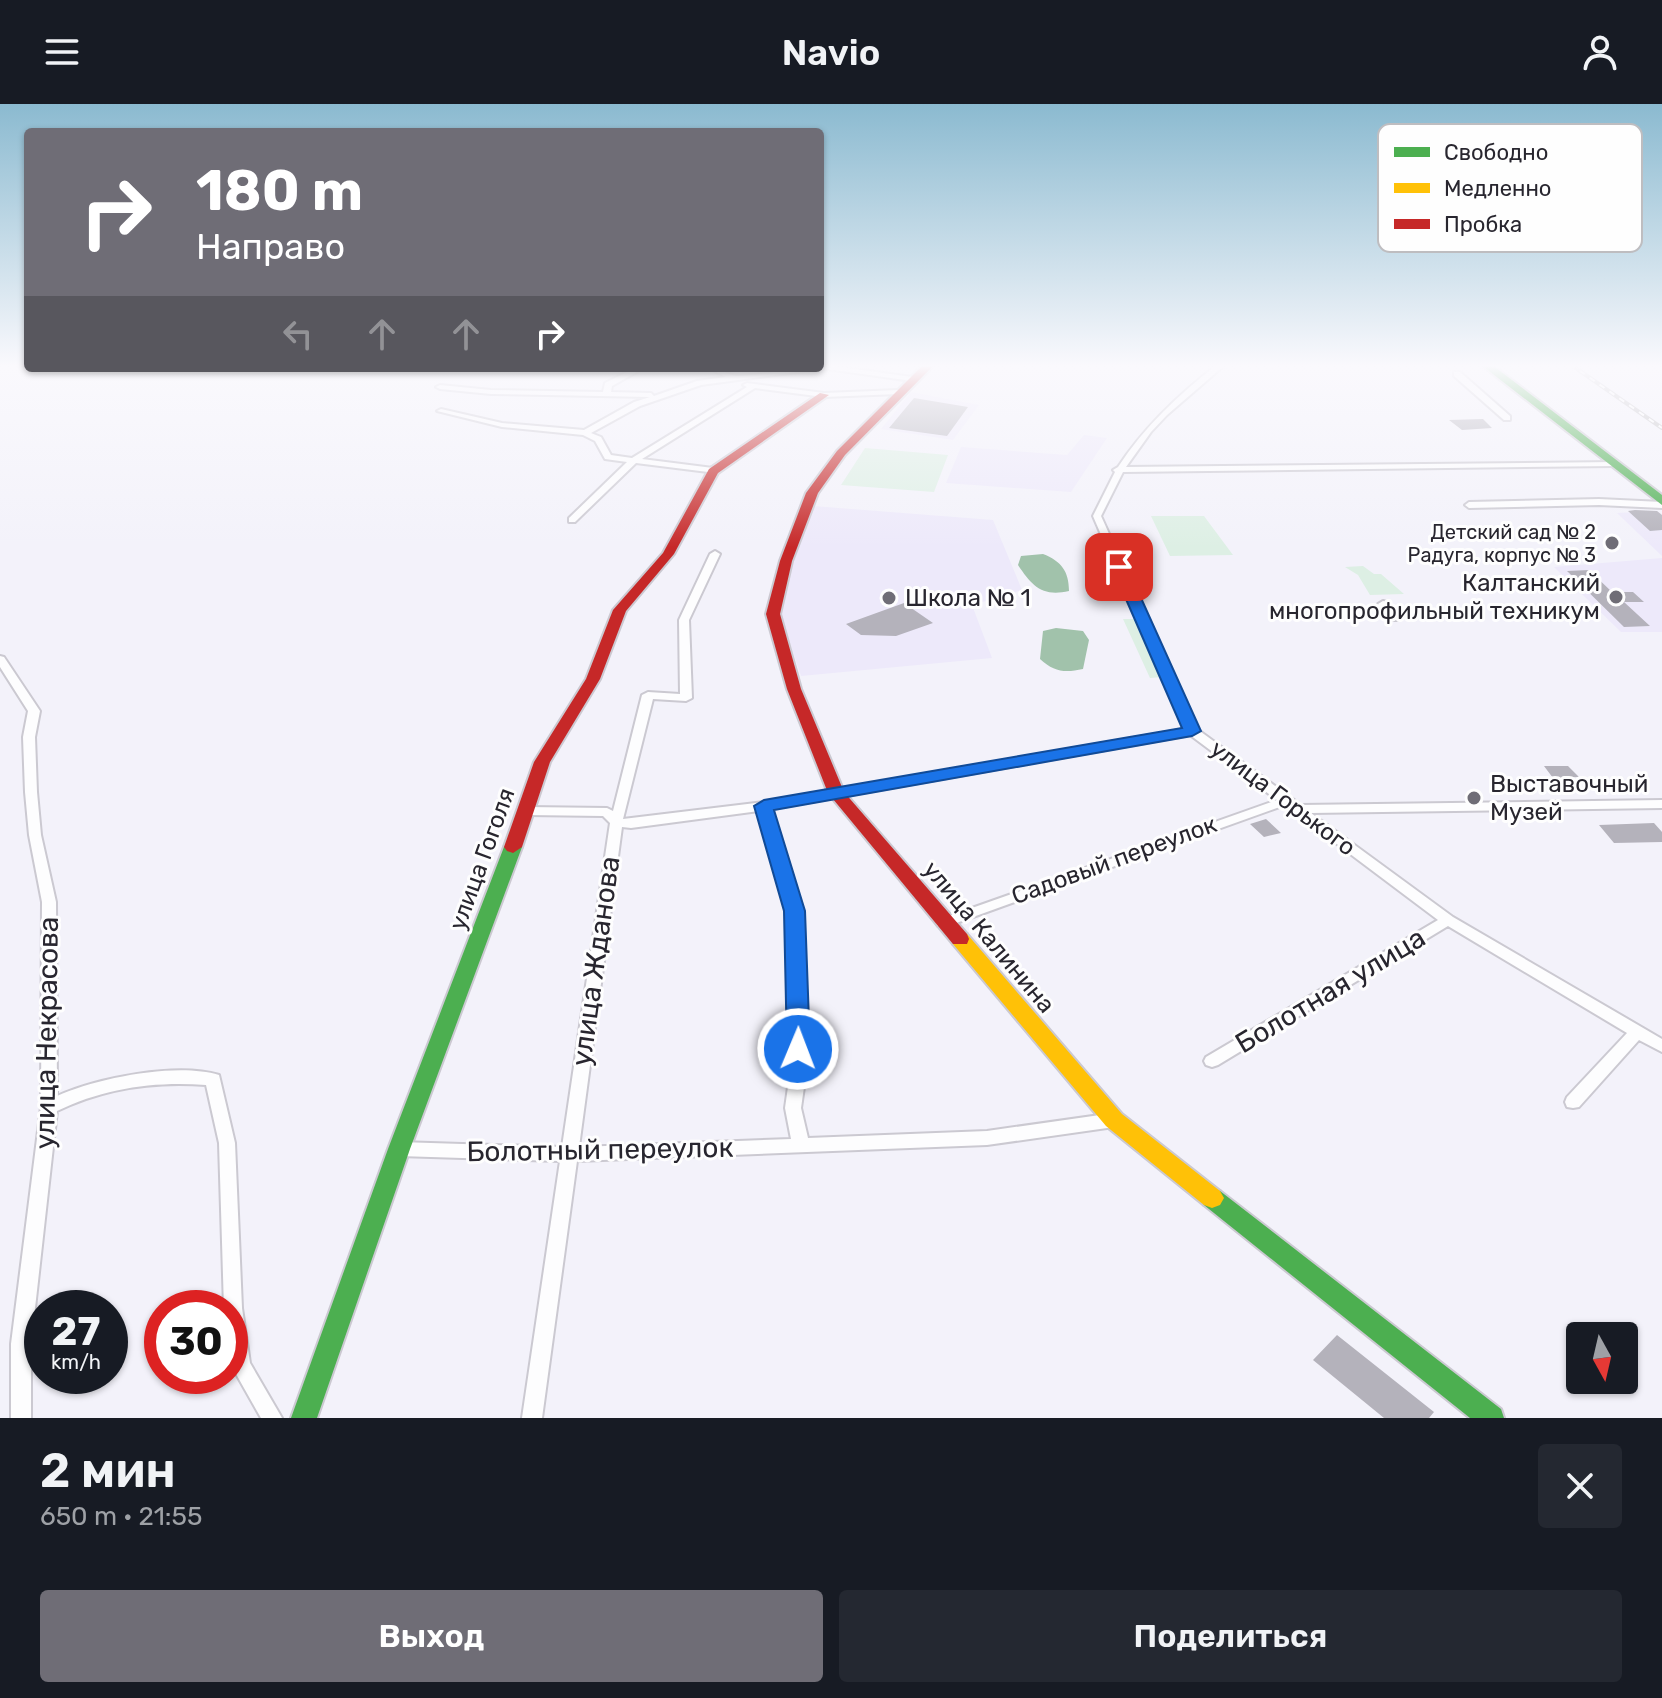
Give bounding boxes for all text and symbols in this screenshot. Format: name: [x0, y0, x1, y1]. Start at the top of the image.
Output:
icon: menu: [40, 30, 84, 74]
icon: person: [1578, 30, 1622, 74]
text: Navio: [782, 31, 880, 74]
legend: [1378, 124, 1642, 252]
text: Свободно: [1444, 139, 1548, 166]
text: 180 m: [196, 158, 363, 224]
icon: right: [64, 160, 168, 264]
text: Медленно: [1444, 175, 1552, 202]
text: Пробка: [1444, 211, 1522, 238]
text: Направо: [196, 225, 345, 268]
icon: left: [276, 312, 320, 356]
icon: ahead: [360, 312, 404, 356]
icon: ahead: [444, 312, 488, 356]
icon: right: [528, 312, 572, 356]
place label: Детский сад № 2 Радуга, корпус № 3: [1408, 520, 1596, 567]
pin: [1085, 533, 1153, 601]
marker: Детский сад № 2 Радуга, корпус № 3: [1603, 534, 1621, 552]
icon: arrive: [1097, 545, 1141, 589]
place label: Калтанский многопрофильный техникум: [1269, 569, 1600, 625]
place label: Школа № 1: [905, 584, 1031, 612]
marker: Калтанский многопрофильный техникум: [1607, 588, 1625, 606]
marker: Школа № 1: [880, 589, 898, 607]
street label: улица Горького: [1205, 734, 1361, 862]
place label: Выставочный Музей: [1490, 770, 1648, 826]
street label: улица Гоголя: [443, 784, 521, 934]
marker: Выставочный Музей: [1465, 789, 1483, 807]
street label: Садовый переулок: [1008, 810, 1221, 910]
street label: улица Жданова: [564, 854, 627, 1068]
street label: улица Калинина: [917, 856, 1061, 1018]
street label: улица Некрасова: [28, 916, 65, 1150]
street label: Болотная улица: [1229, 921, 1431, 1060]
position arrow: [756, 1007, 840, 1091]
street label: Болотный переулок: [466, 1131, 734, 1168]
speed limit sign: 30: [144, 1290, 248, 1394]
text: 27: [52, 1308, 100, 1355]
north arrow: [1566, 1322, 1638, 1394]
map controls: [1566, 1322, 1638, 1394]
text: km/h: [51, 1350, 101, 1374]
text: 2 мин: [40, 1442, 176, 1499]
button: close: [1538, 1444, 1622, 1528]
text: 650 m · 21:55: [40, 1501, 202, 1532]
button: Выход: [40, 1590, 823, 1682]
button: Поделиться: [839, 1590, 1622, 1682]

